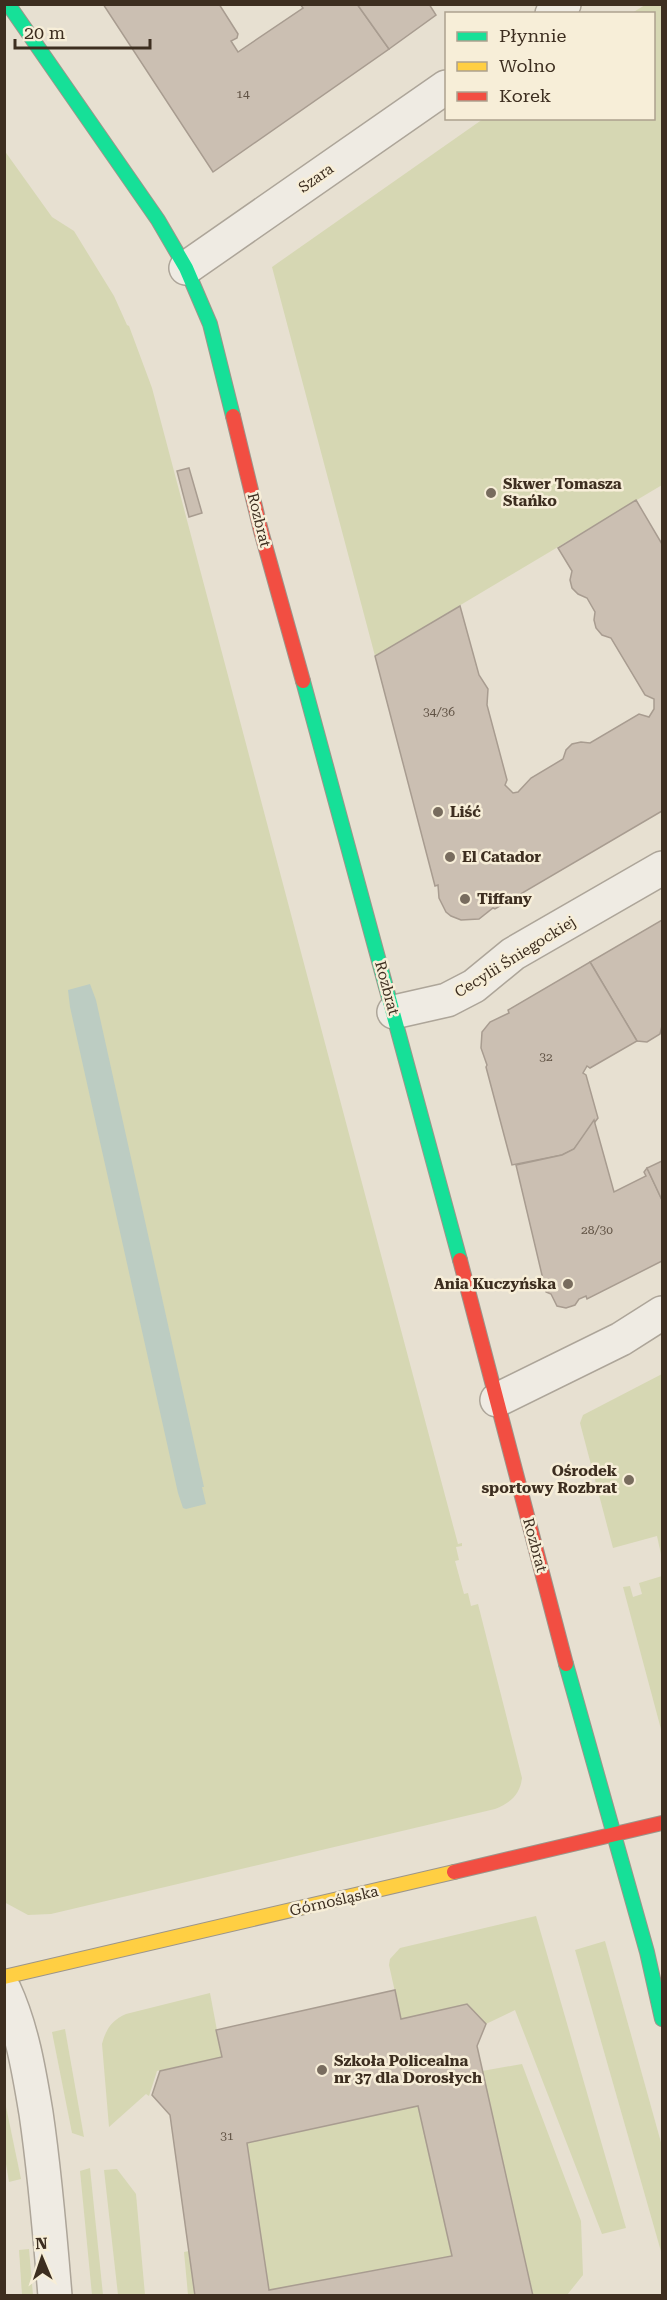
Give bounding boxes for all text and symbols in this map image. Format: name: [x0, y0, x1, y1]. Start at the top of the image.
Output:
scale bar: [15, 12, 150, 50]
legend: [445, 12, 655, 120]
text: 20 m: [24, 22, 65, 43]
text: Płynnie: [499, 25, 566, 46]
text: Wolno: [499, 55, 556, 76]
text: Korek: [499, 85, 551, 106]
house number: 14: [236, 87, 250, 101]
street label: Szara: [295, 160, 337, 196]
place label: Skwer Tomasza Stańko: [503, 475, 622, 510]
marker: Skwer Tomasza Stańko: [484, 486, 498, 500]
street label: Rozbrat: [244, 491, 275, 550]
house number: 34/36: [423, 705, 455, 719]
place label: Liść: [450, 803, 481, 821]
marker: Liść: [431, 805, 445, 819]
place label: El Catador: [462, 848, 541, 866]
marker: El Catador: [443, 850, 457, 864]
place label: Tiffany: [477, 890, 532, 908]
marker: Tiffany: [458, 892, 472, 906]
street label: Cecylii Śniegockiej: [451, 912, 579, 1002]
street label: Rozbrat: [371, 959, 403, 1018]
house number: 32: [539, 1050, 553, 1064]
house number: 28/30: [581, 1223, 613, 1237]
place label: Ania Kuczyńska: [434, 1275, 556, 1293]
marker: Ania Kuczyńska: [561, 1277, 575, 1291]
place label: Ośrodek sportowy Rozbrat: [481, 1462, 618, 1497]
marker: Ośrodek sportowy Rozbrat: [622, 1473, 636, 1487]
street label: Rozbrat: [519, 1516, 551, 1575]
street label: Górnośląska: [288, 1882, 380, 1920]
place label: Szkoła Policealna nr 37 dla Dorosłych: [334, 2052, 482, 2087]
marker: Szkoła Policealna nr 37 dla Dorosłych: [315, 2063, 329, 2077]
house number: 31: [220, 2129, 234, 2143]
north arrow: [12, 2228, 72, 2288]
text: N: [35, 2234, 48, 2253]

